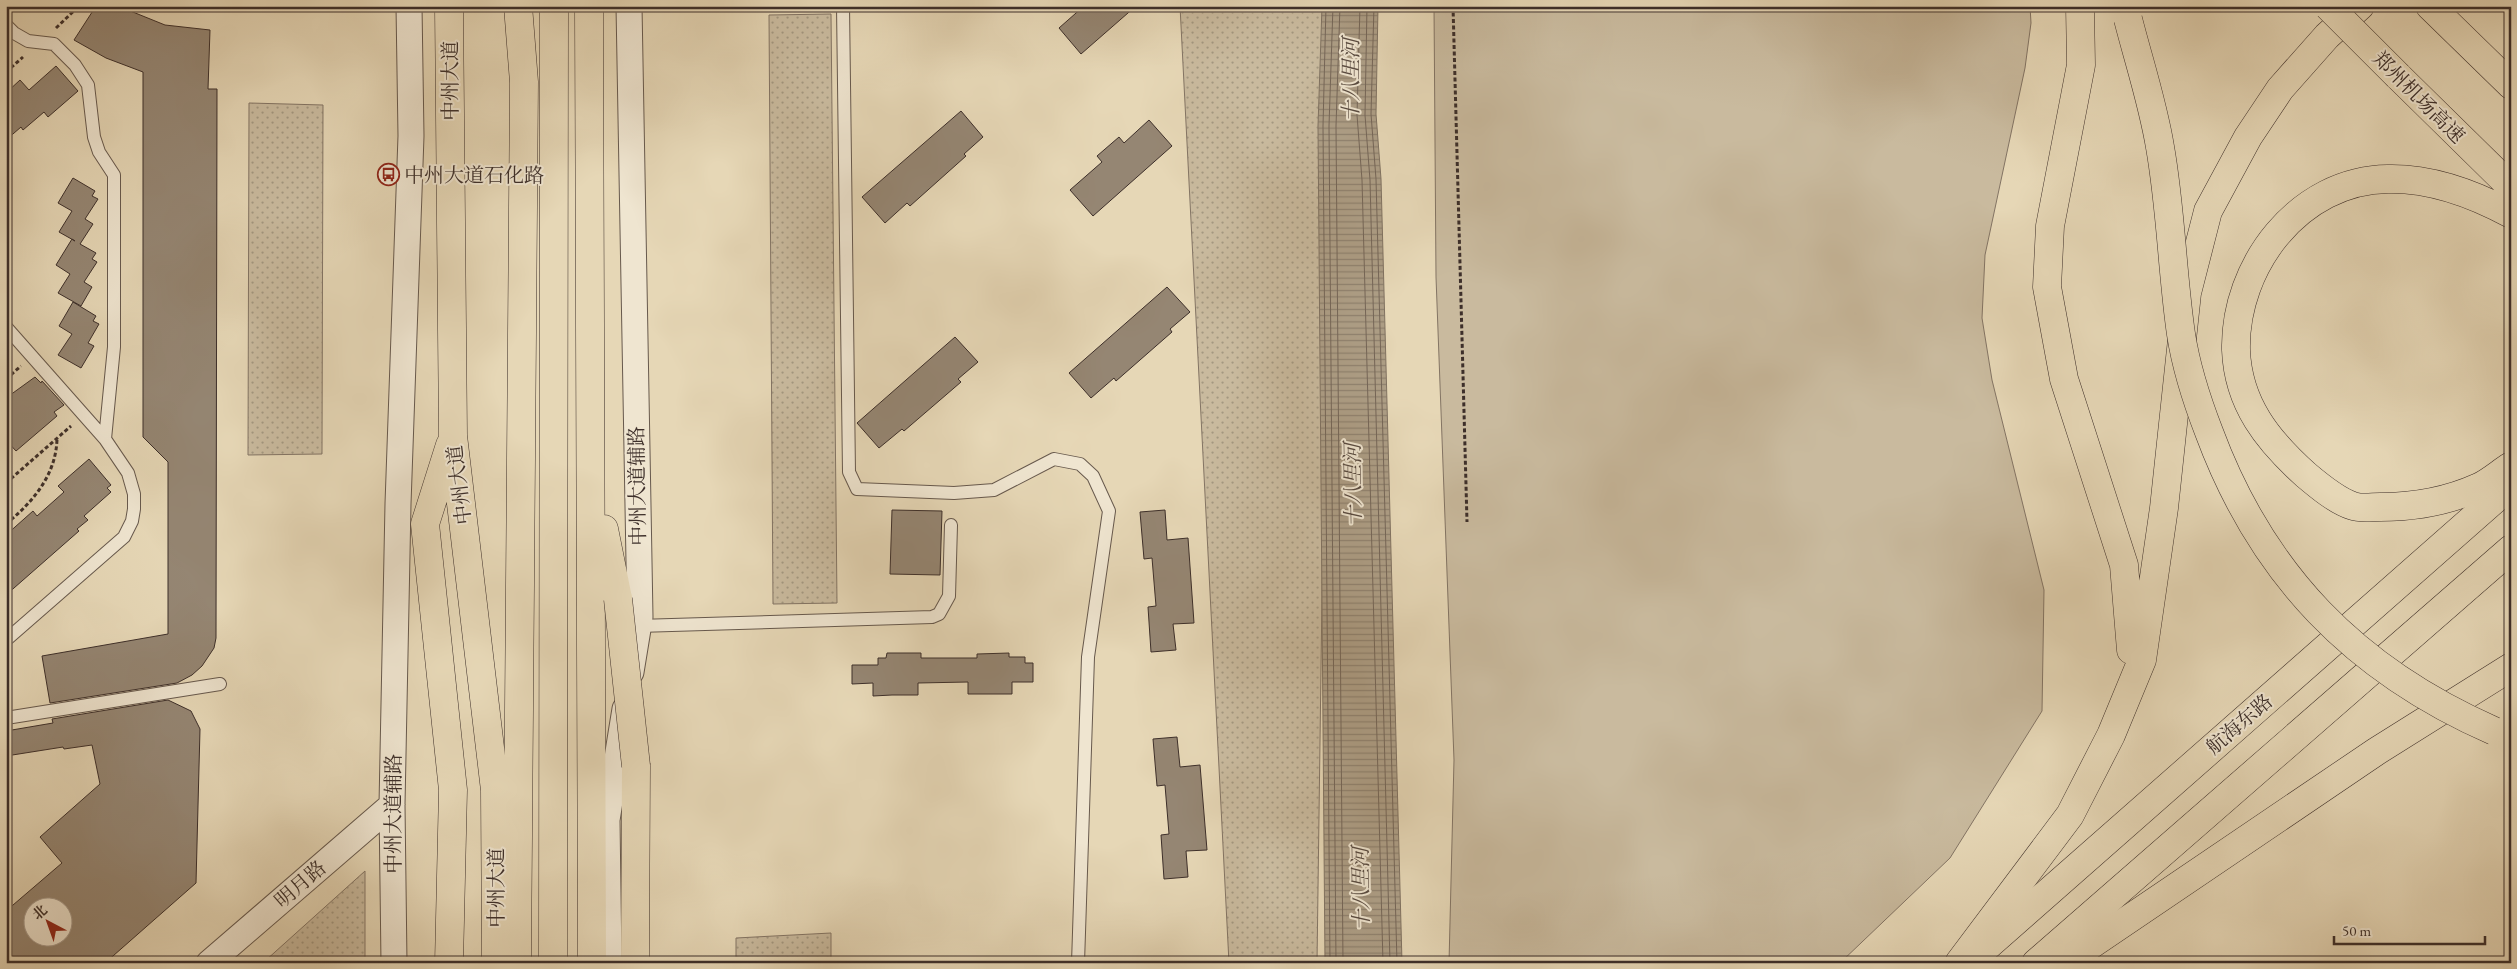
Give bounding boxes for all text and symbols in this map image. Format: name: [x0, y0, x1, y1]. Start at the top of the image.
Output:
water label: 十八里河: [1337, 34, 1364, 122]
street label: 中州大道: [437, 41, 463, 121]
street label: 郑州机场高速: [2367, 45, 2471, 149]
place label: 中州大道石化路: [404, 162, 544, 188]
bus stop icon: 中州大道石化路: [376, 163, 400, 187]
street label: 中州大道辅路: [623, 426, 651, 546]
water label: 十八里河: [1338, 439, 1367, 527]
street label: 中州大道: [441, 444, 477, 526]
street label: 航海东路: [2200, 688, 2278, 760]
street label: 中州大道辅路: [380, 754, 406, 874]
water label: 十八里河: [1346, 843, 1375, 931]
street label: 中州大道: [483, 848, 509, 928]
street label: 明月路: [269, 855, 331, 913]
north arrow: [22, 896, 72, 946]
text: 北: [28, 901, 51, 924]
scale bar: [2334, 914, 2486, 946]
text: 50 m: [2342, 921, 2371, 940]

